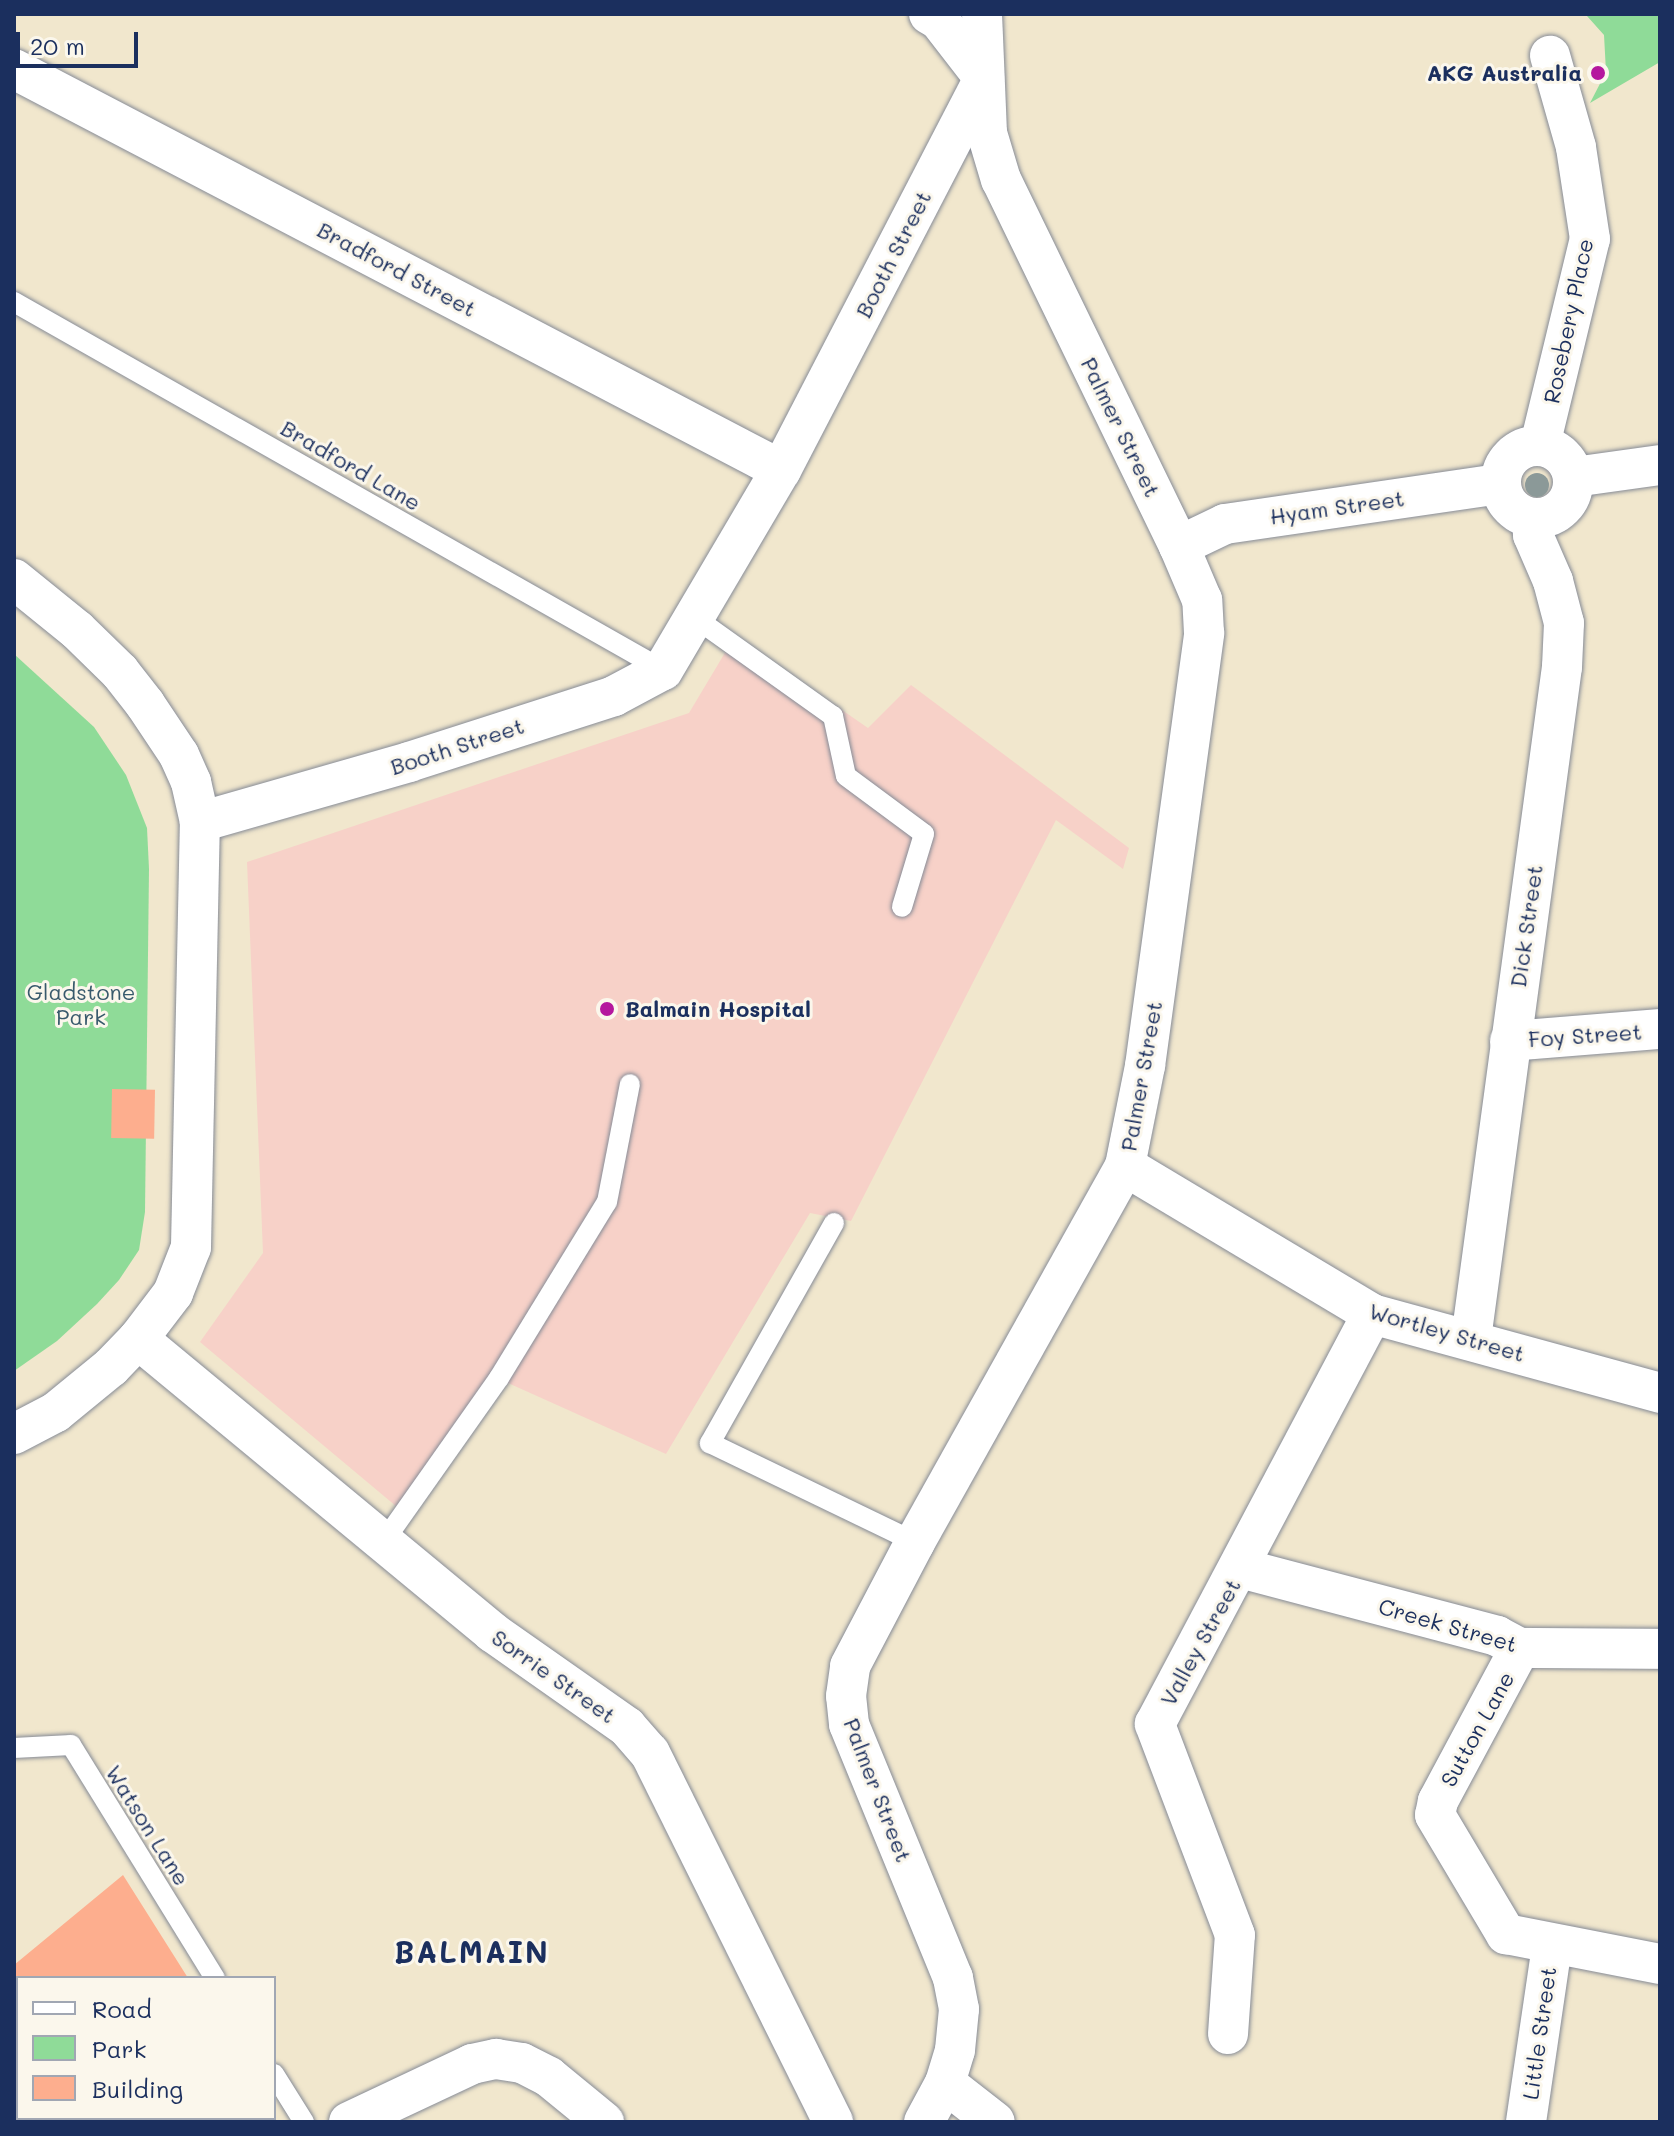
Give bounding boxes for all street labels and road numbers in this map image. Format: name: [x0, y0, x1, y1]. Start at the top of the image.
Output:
street label: Booth Street: [850, 186, 936, 322]
street label: Bradford Street: [313, 216, 481, 322]
street label: Rosebery Place: [1538, 236, 1598, 406]
street label: Palmer Street: [1076, 353, 1166, 501]
street label: Bradford Lane: [276, 414, 426, 516]
street label: Hyam Street: [1268, 485, 1406, 529]
street label: Booth Street: [387, 712, 527, 780]
street label: Dick Street: [1504, 863, 1548, 989]
street label: Palmer Street: [1115, 999, 1167, 1153]
street label: Foy Street: [1527, 1018, 1643, 1052]
street label: Wortley Street: [1366, 1297, 1528, 1367]
street label: Valley Street: [1154, 1574, 1246, 1710]
street label: Creek Street: [1376, 1593, 1520, 1657]
street label: Sorrie Street: [487, 1624, 621, 1728]
street label: Sutton Lane: [1435, 1667, 1519, 1791]
street label: Palmer Street: [838, 1714, 918, 1866]
street label: Watson Lane: [101, 1760, 195, 1890]
street label: Little Street: [1517, 1965, 1561, 2101]

